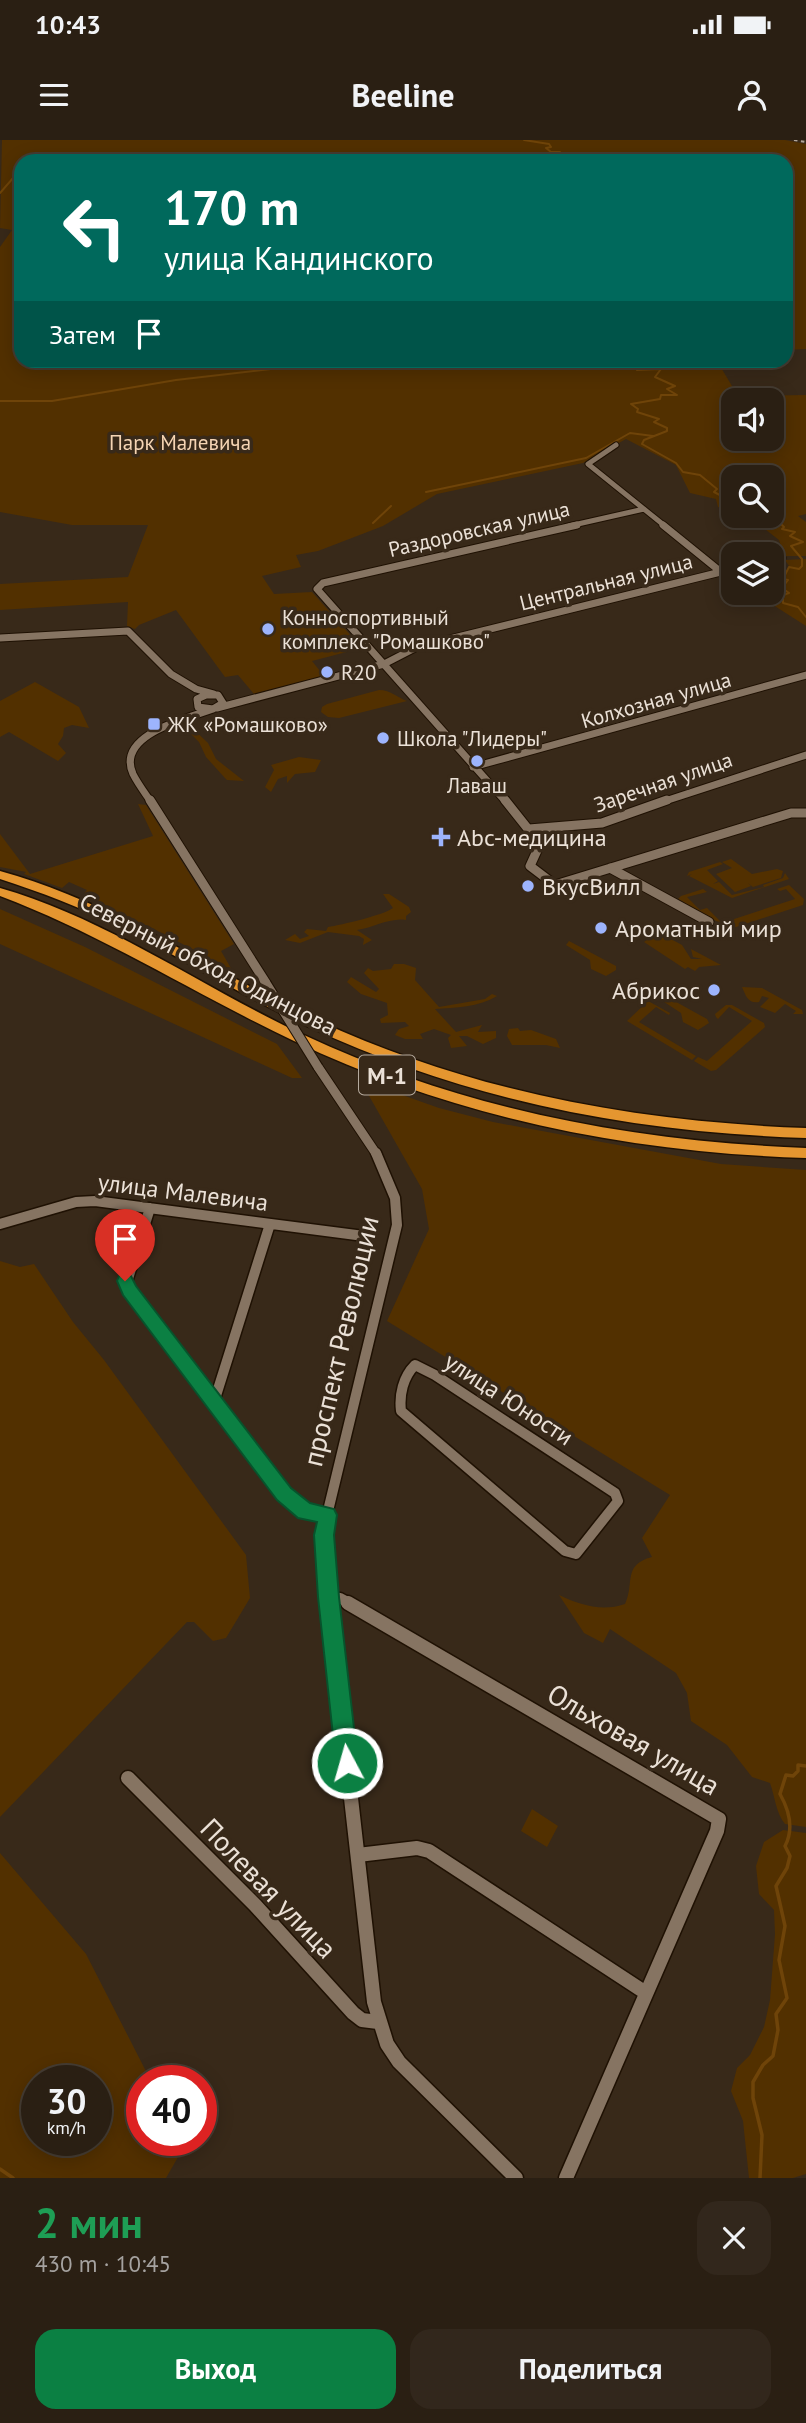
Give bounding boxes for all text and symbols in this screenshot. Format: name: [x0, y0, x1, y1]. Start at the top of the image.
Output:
text: 10:43: [35, 8, 101, 41]
text: Beeline: [352, 74, 454, 116]
icon: menu: [35, 76, 73, 114]
icon: person: [733, 76, 771, 114]
text: 170 m: [164, 175, 299, 239]
icon: left: [49, 182, 140, 273]
text: улица Кандинского: [164, 237, 434, 279]
icon: arrive: [130, 315, 168, 353]
text: Затем: [49, 318, 116, 351]
map controls: [721, 388, 784, 605]
button: sound: [721, 388, 784, 451]
park label: Парк Малевича: [109, 429, 251, 456]
button: search: [721, 465, 784, 528]
street label: Раздоровская улица: [386, 495, 572, 563]
button: layers: [721, 542, 784, 605]
street label: Центральная улица: [517, 547, 695, 617]
place label: Конноспортивный комплекс "Ромашково": [282, 604, 490, 655]
marker: Конноспортивный комплекс "Ромашково": [260, 621, 276, 637]
place label: R20: [341, 659, 376, 686]
marker: R20: [319, 664, 335, 680]
street label: Колхозная улица: [578, 666, 734, 734]
place label: ЖК «Ромашково»: [167, 711, 328, 738]
marker: ЖК «Ромашково»: [146, 716, 162, 732]
place label: Школа "Лидеры": [397, 725, 547, 752]
marker: Школа "Лидеры": [375, 730, 391, 746]
street label: Заречная улица: [590, 746, 736, 818]
marker: Лаваш: [469, 753, 485, 769]
place label: Лаваш: [446, 772, 507, 799]
place label: Abc-медицина: [457, 822, 607, 853]
marker: Abc-медицина: [431, 827, 451, 847]
place label: ВкусВилл: [542, 871, 641, 902]
marker: ВкусВилл: [520, 878, 536, 894]
street label: Северный обход Одинцова: [74, 886, 342, 1042]
place label: Ароматный мир: [615, 913, 782, 944]
marker: Ароматный мир: [593, 920, 609, 936]
place label: Абрикос: [612, 975, 700, 1006]
marker: Абрикос: [706, 982, 722, 998]
road number: М-1: [359, 1056, 415, 1094]
street label: улица Малевича: [96, 1166, 270, 1218]
pin: [95, 1209, 155, 1281]
street label: проспект Революции: [293, 1212, 387, 1470]
icon: arrive: [106, 1220, 144, 1258]
street label: улица Юности: [439, 1346, 579, 1452]
street label: Ольховая улица: [541, 1675, 727, 1803]
position arrow: [310, 1726, 384, 1800]
street label: Полевая улица: [193, 1810, 345, 1966]
speed limit sign: 40: [126, 2065, 217, 2156]
text: 30: [47, 2078, 86, 2124]
text: km/h: [47, 2116, 86, 2139]
text: 2 мин: [35, 2195, 143, 2250]
button: close: [697, 2201, 771, 2275]
text: 430 m · 10:45: [35, 2249, 171, 2278]
button: Выход: [35, 2329, 396, 2409]
button: Поделиться: [410, 2329, 771, 2409]

